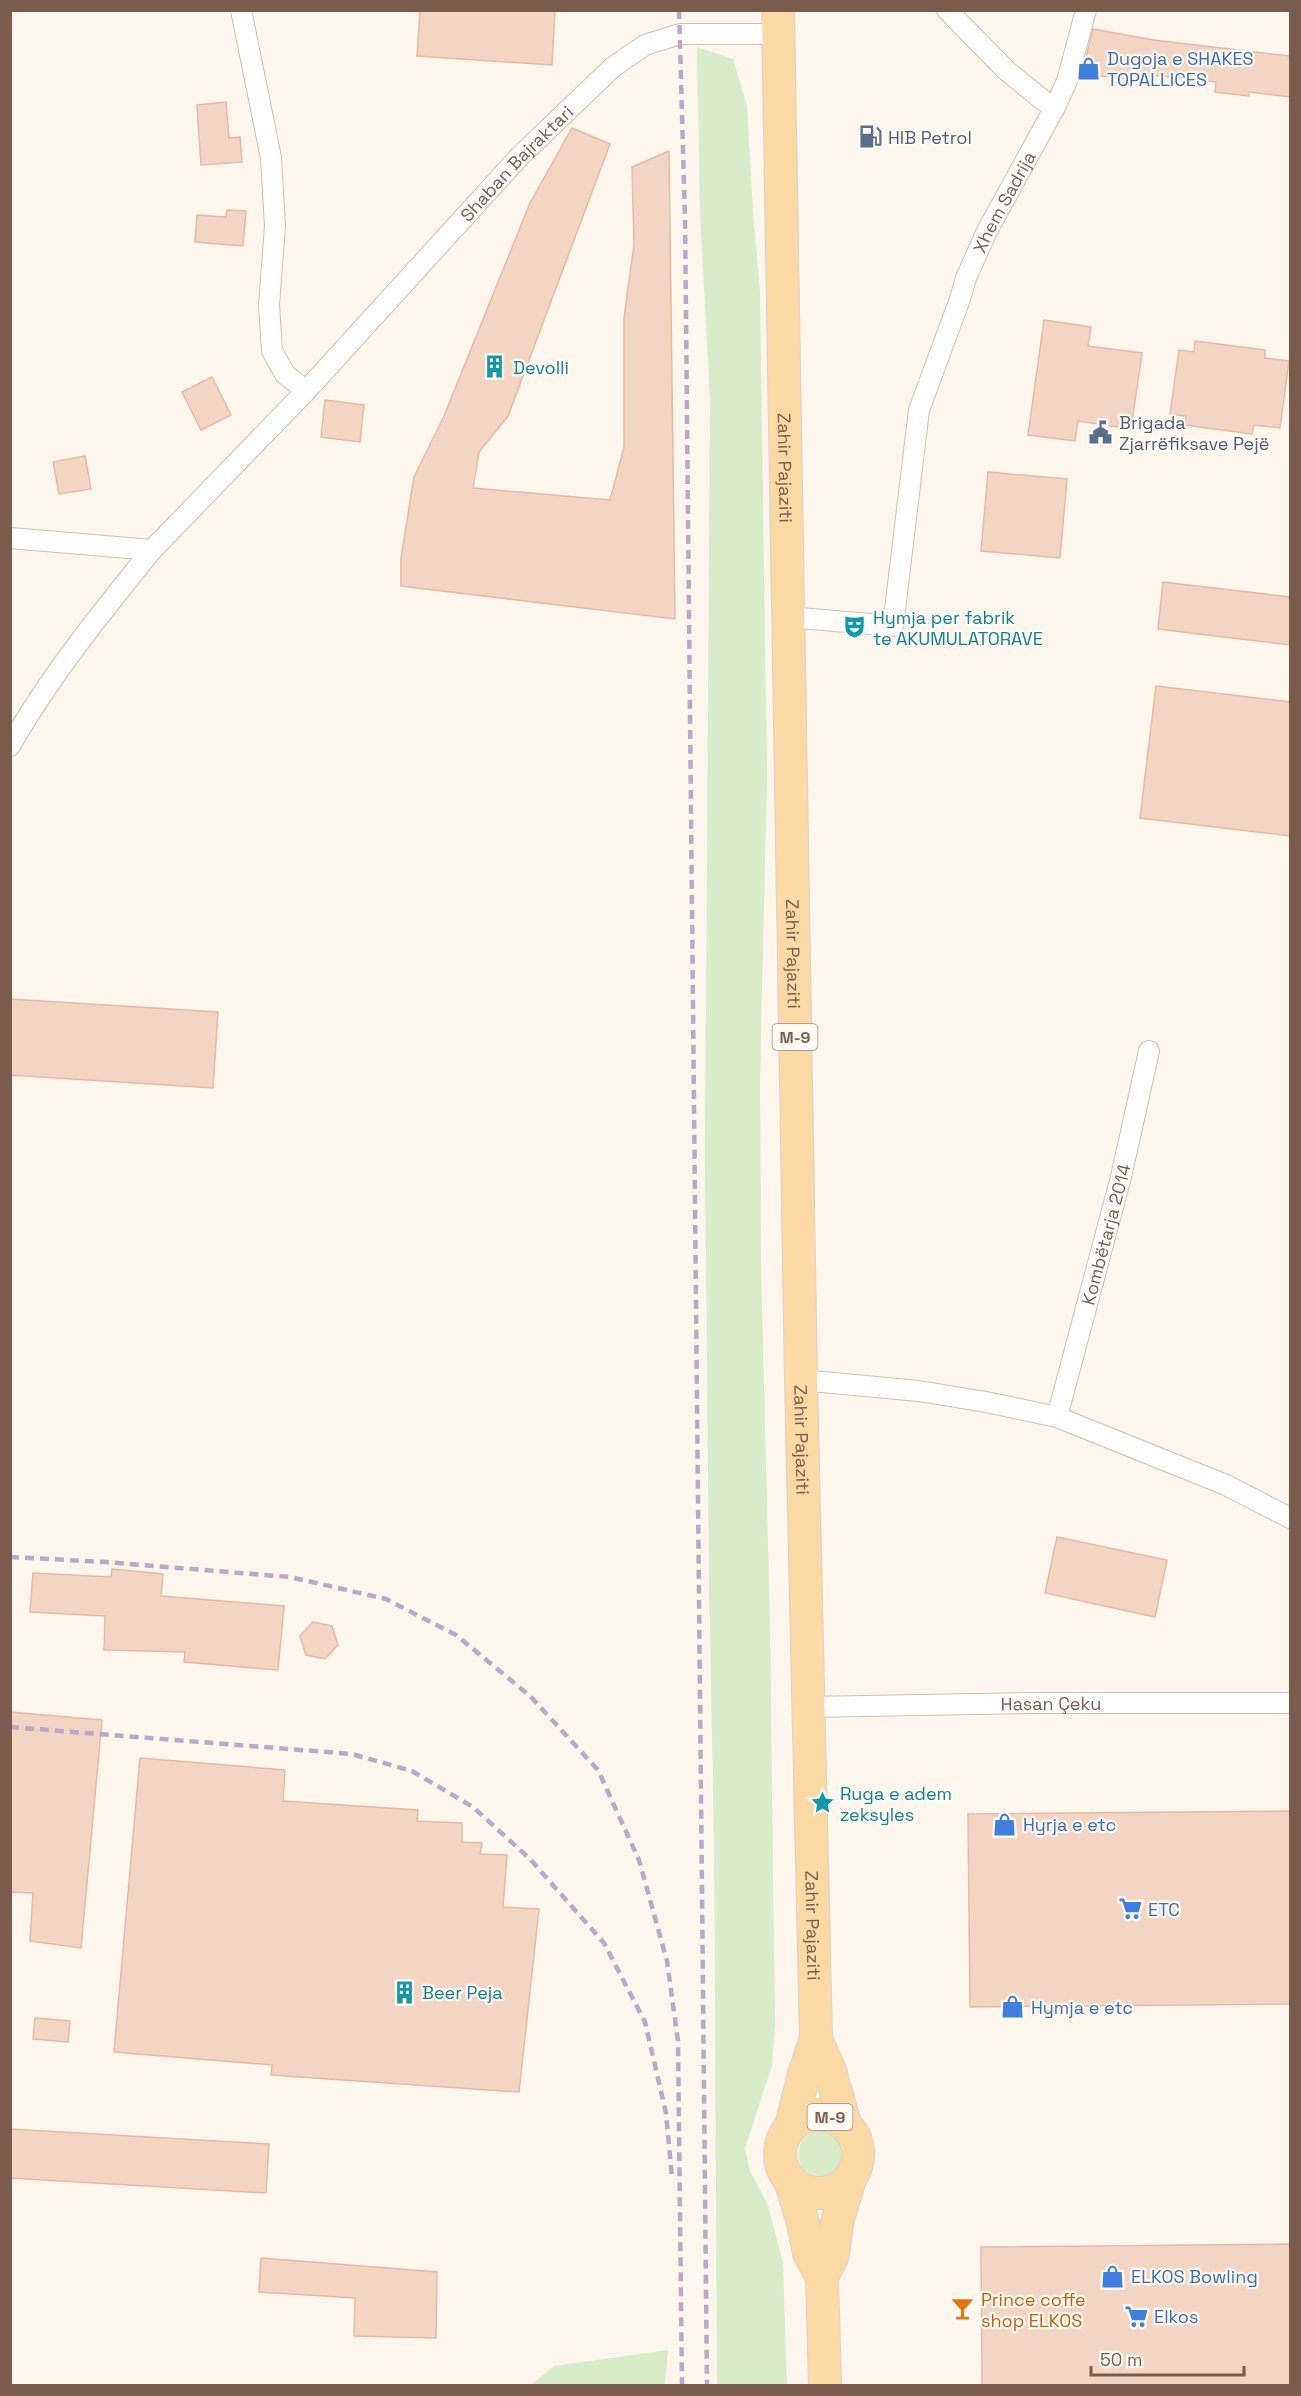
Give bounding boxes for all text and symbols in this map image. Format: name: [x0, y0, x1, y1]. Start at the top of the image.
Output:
place label: Dugoja e SHAKES TOPALLICES: [1107, 47, 1254, 91]
shop icon: Dugoja e SHAKES TOPALLICES: [1076, 55, 1102, 81]
street label: Shaban Bajraktari: [455, 100, 578, 226]
fuel station icon: HIB Petrol: [857, 124, 883, 150]
place label: HIB Petrol: [888, 126, 972, 149]
street label: Xhem Sadrija: [967, 147, 1040, 256]
building icon: Devolli: [482, 354, 508, 380]
place label: Devolli: [513, 356, 569, 379]
place label: Brigada Zjarrëfiksave Pejë: [1119, 411, 1269, 455]
street label: Zahir Pajaziti: [773, 413, 798, 523]
public building icon: Brigada Zjarrëfiksave Pejë: [1088, 419, 1114, 445]
place label: Hymja per fabrik te AKUMULATORAVE: [873, 606, 1043, 650]
theatre icon: Hymja per fabrik te AKUMULATORAVE: [842, 614, 868, 640]
street label: Zahir Pajaziti: [781, 899, 806, 1009]
road number: M-9: [772, 1024, 818, 1050]
street label: Kombëtarja 2014: [1076, 1162, 1135, 1307]
street label: Zahir Pajaziti: [790, 1385, 815, 1495]
street label: Hasan Çeku: [1001, 1692, 1101, 1715]
place label: Ruga e adem zeksyles: [840, 1782, 952, 1826]
place icon: Ruga e adem zeksyles: [809, 1790, 835, 1816]
shop icon: Hyrja e etc: [992, 1811, 1018, 1837]
place label: Hyrja e etc: [1023, 1813, 1116, 1836]
street label: Zahir Pajaziti: [801, 1870, 826, 1981]
supermarket icon: ETC: [1117, 1896, 1143, 1922]
place label: ETC: [1148, 1898, 1180, 1921]
building icon: Beer Peja: [391, 1979, 417, 2005]
place label: Beer Peja: [422, 1981, 503, 2004]
shop icon: Hymja e etc: [1000, 1994, 1026, 2020]
place label: Hymja e etc: [1031, 1996, 1133, 2019]
road number: M-9: [808, 2104, 852, 2130]
shop icon: ELKOS Bowling: [1100, 2263, 1126, 2289]
place label: ELKOS Bowling: [1131, 2265, 1258, 2288]
place label: Prince coffe shop ELKOS: [981, 2288, 1086, 2332]
bar icon: Prince coffe shop ELKOS: [950, 2296, 976, 2322]
supermarket icon: Elkos: [1123, 2303, 1149, 2329]
place label: Elkos: [1154, 2305, 1198, 2328]
scale bar: [1091, 2339, 1244, 2377]
text: 50 m: [1100, 2348, 1142, 2371]

